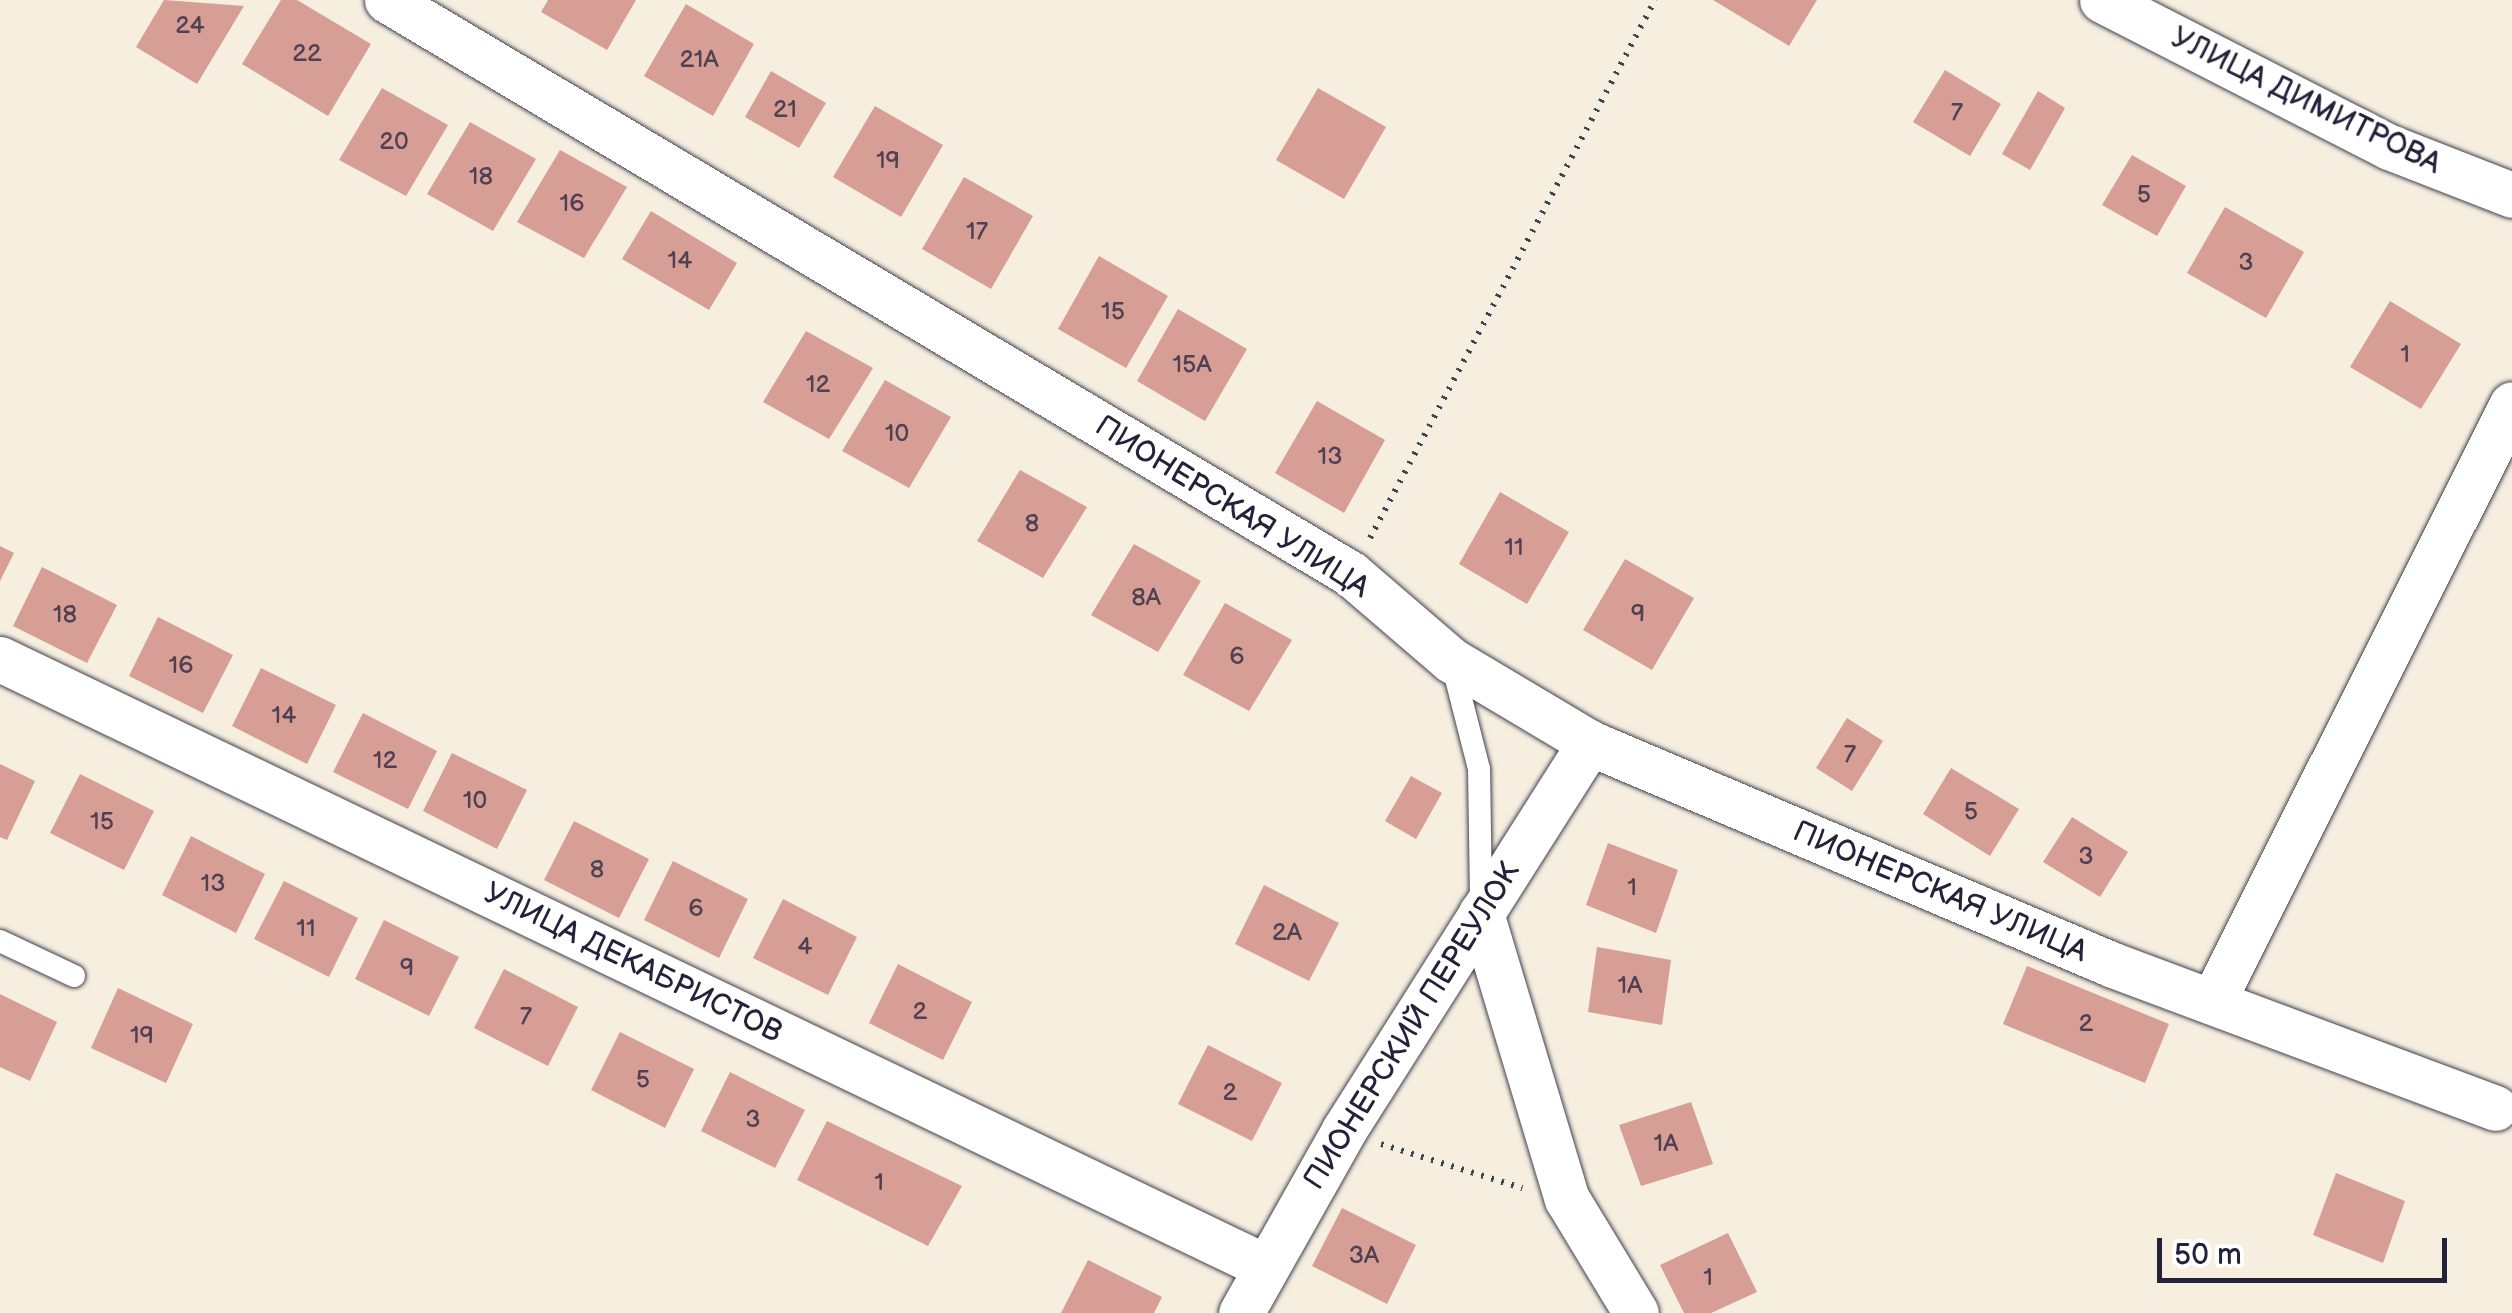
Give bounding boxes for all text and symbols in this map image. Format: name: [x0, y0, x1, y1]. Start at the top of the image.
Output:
house number: 24: [175, 11, 205, 41]
street label: УЛИЦА ДИМИТРОВА: [2165, 20, 2447, 182]
house number: 22: [292, 39, 322, 69]
house number: 21А: [679, 45, 719, 75]
house number: 21: [773, 95, 797, 125]
house number: 7: [1951, 98, 1963, 128]
house number: 20: [379, 127, 409, 157]
house number: 19: [876, 146, 900, 176]
house number: 18: [469, 162, 493, 192]
house number: 5: [2137, 180, 2151, 210]
house number: 16: [560, 189, 584, 219]
house number: 17: [966, 217, 988, 247]
house number: 14: [668, 246, 692, 276]
house number: 3: [2238, 248, 2254, 278]
house number: 15: [1101, 297, 1125, 327]
house number: 1: [2400, 340, 2410, 370]
house number: 15А: [1172, 350, 1212, 380]
house number: 12: [806, 370, 830, 400]
street label: ПИОНЕРСКАЯ УЛИЦА: [1089, 408, 1375, 606]
house number: 10: [885, 419, 909, 449]
house number: 13: [1317, 442, 1343, 472]
house number: 8: [1025, 509, 1039, 539]
house number: 11: [1504, 533, 1524, 563]
house number: 8А: [1131, 583, 1161, 613]
house number: 9: [1631, 599, 1645, 629]
house number: 18: [53, 600, 77, 630]
house number: 6: [1229, 642, 1245, 672]
house number: 16: [169, 651, 193, 681]
house number: 14: [272, 701, 296, 731]
house number: 7: [1844, 740, 1856, 770]
house number: 12: [373, 746, 397, 776]
house number: 10: [463, 786, 487, 816]
house number: 5: [1964, 797, 1978, 827]
house number: 15: [90, 807, 114, 837]
street label: ПИОНЕРСКАЯ УЛИЦА: [1788, 814, 2092, 970]
house number: 3: [2078, 842, 2094, 872]
house number: 8: [590, 855, 604, 885]
street label: ПИОНЕРСКИЙ ПЕРЕУЛОК: [1296, 856, 1528, 1196]
house number: 13: [200, 869, 226, 899]
house number: 1: [1627, 873, 1637, 903]
street label: УЛИЦА ДЕКАБРИСТОВ: [478, 875, 788, 1051]
house number: 6: [688, 894, 704, 924]
house number: 11: [296, 914, 316, 944]
house number: 2А: [1272, 918, 1302, 948]
house number: 4: [797, 932, 813, 962]
house number: 9: [400, 953, 414, 983]
house number: 1А: [1618, 971, 1642, 1001]
house number: 2: [913, 997, 927, 1027]
house number: 7: [520, 1002, 532, 1032]
house number: 2: [2079, 1009, 2093, 1039]
house number: 19: [130, 1021, 154, 1051]
house number: 5: [636, 1065, 650, 1095]
house number: 2: [1223, 1078, 1237, 1108]
house number: 3: [745, 1105, 761, 1135]
house number: 1А: [1654, 1129, 1678, 1159]
house number: 1: [874, 1168, 884, 1198]
scale bar: [2162, 1218, 2452, 1280]
text: 50 m: [2174, 1237, 2242, 1273]
house number: 3А: [1349, 1241, 1379, 1271]
house number: 1: [1703, 1263, 1713, 1293]

